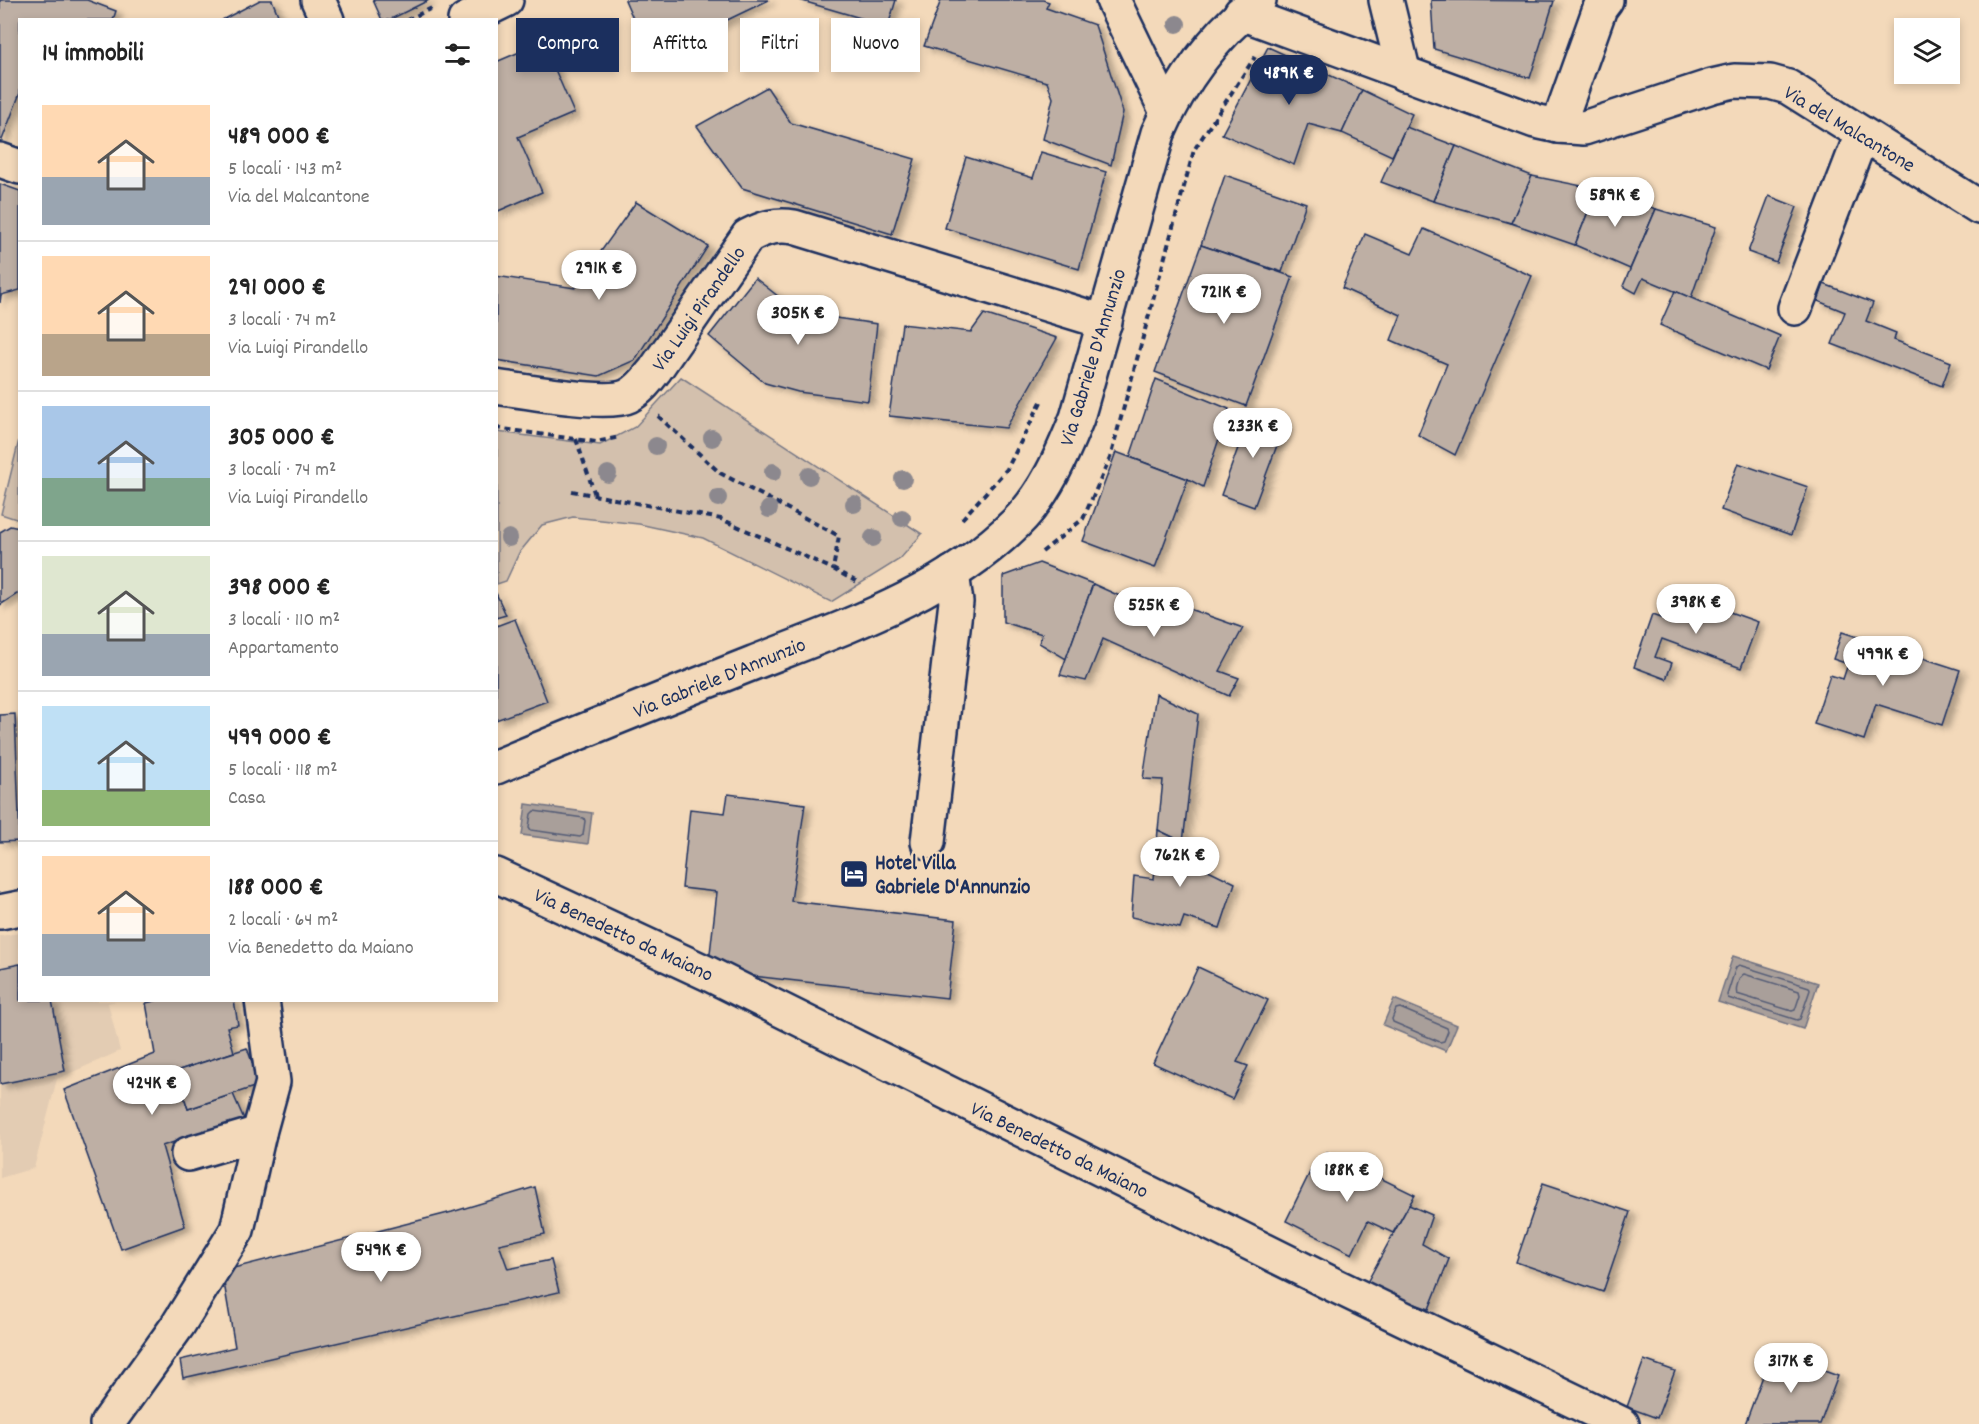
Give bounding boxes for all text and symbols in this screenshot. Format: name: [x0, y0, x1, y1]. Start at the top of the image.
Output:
chip: Compra: [516, 18, 619, 72]
chip: Affitta: [631, 18, 728, 72]
chip: Filtri: [740, 18, 819, 72]
chip: Nuovo: [831, 18, 920, 72]
map controls: [1894, 18, 1960, 84]
button: layers: [1894, 18, 1960, 84]
text: 14 immobili: [42, 36, 143, 73]
icon: filters: [441, 38, 474, 71]
pin: 489K €: [1240, 55, 1338, 106]
text: 489K €: [1264, 60, 1314, 88]
street label: Via del Malcantone: [1777, 79, 1920, 182]
text: 489 000 €: [228, 119, 330, 156]
icon: home: [90, 129, 162, 201]
text: 5 locali · 143 m²: [228, 156, 342, 184]
pin: 589K €: [1566, 177, 1664, 228]
text: 589K €: [1589, 182, 1641, 210]
text: Via del Malcantone: [228, 184, 370, 212]
street label: Via Luigi Pirandello: [646, 241, 755, 379]
pin: 291K €: [550, 250, 648, 301]
text: 291K €: [575, 255, 623, 283]
street label: Via Gabriele D'Annunzio: [1054, 266, 1136, 450]
text: 291 000 €: [228, 270, 326, 307]
pin: 721K €: [1175, 274, 1273, 325]
text: 721K €: [1201, 279, 1247, 307]
icon: home: [90, 280, 162, 352]
pin: 305K €: [749, 295, 847, 346]
text: 305K €: [771, 300, 825, 328]
text: 3 locali · 74 m²: [228, 307, 336, 335]
text: Via Luigi Pirandello: [228, 335, 368, 363]
pin: 233K €: [1204, 408, 1302, 459]
text: 233K €: [1227, 413, 1279, 441]
text: 305 000 €: [228, 420, 335, 457]
icon: home: [90, 430, 162, 502]
text: 3 locali · 74 m²: [228, 457, 336, 485]
text: Via Luigi Pirandello: [228, 485, 368, 513]
text: 398 000 €: [228, 570, 331, 607]
icon: home: [90, 580, 162, 652]
pin: 398K €: [1647, 584, 1745, 635]
pin: 525K €: [1105, 587, 1203, 638]
text: 398K €: [1670, 589, 1722, 617]
text: 525K €: [1128, 592, 1180, 620]
text: 3 locali · 110 m²: [228, 607, 340, 635]
street label: Via Gabriele D'Annunzio: [629, 631, 811, 728]
text: Appartamento: [228, 635, 339, 663]
pin: 499K €: [1834, 636, 1932, 687]
text: 499K €: [1857, 641, 1909, 669]
text: 499 000 €: [228, 720, 332, 757]
icon: home: [90, 730, 162, 802]
text: 5 locali · 118 m²: [228, 757, 337, 785]
text: Casa: [228, 785, 265, 813]
pin: 762K €: [1131, 837, 1229, 888]
text: 762K €: [1154, 842, 1206, 870]
place label: Hotel Villa Gabriele D'Annunzio: [875, 850, 1030, 904]
hotel icon: Hotel Villa Gabriele D'Annunzio: [838, 858, 870, 890]
text: 188 000 €: [228, 870, 323, 907]
icon: home: [90, 880, 162, 952]
street label: Via Benedetto da Maiano: [528, 882, 717, 991]
text: 2 locali · 64 m²: [228, 907, 338, 935]
text: Via Benedetto da Maiano: [228, 935, 414, 963]
pin: 424K €: [103, 1065, 201, 1116]
text: 424K €: [127, 1070, 177, 1098]
street label: Via Benedetto da Maiano: [965, 1095, 1153, 1208]
pin: 188K €: [1298, 1152, 1396, 1203]
text: 188K €: [1324, 1157, 1370, 1185]
pin: 549K €: [332, 1232, 430, 1283]
text: 549K €: [355, 1237, 407, 1265]
pin: 317K €: [1742, 1343, 1840, 1394]
text: 317K €: [1768, 1348, 1814, 1376]

